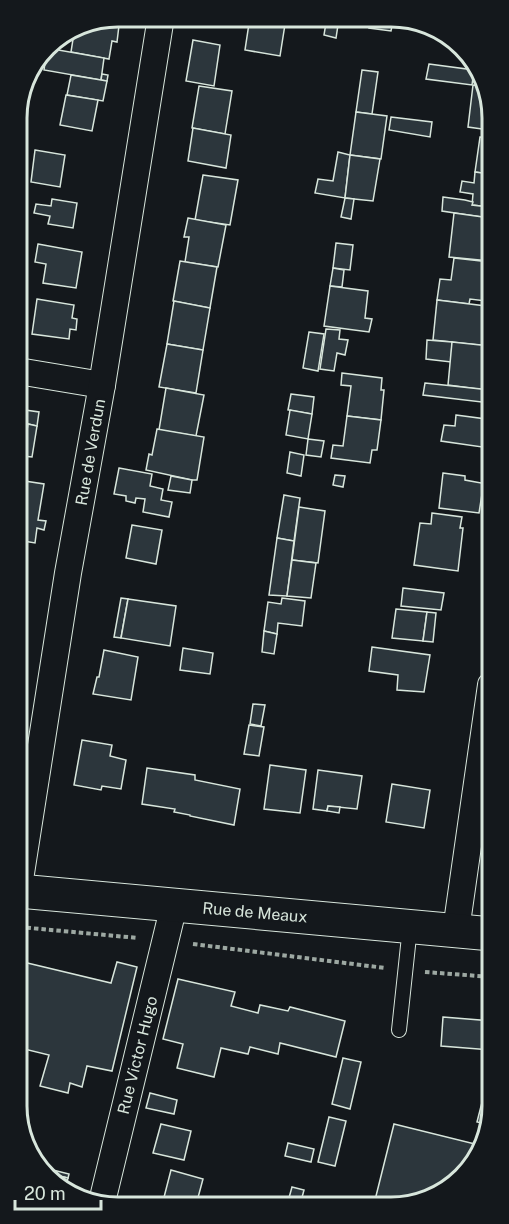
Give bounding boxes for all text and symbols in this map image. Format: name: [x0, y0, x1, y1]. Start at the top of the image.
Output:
street label: Rue de Verdun: [72, 397, 109, 507]
street label: Rue de Meaux: [202, 898, 308, 927]
street label: Rue Victor Hugo: [114, 994, 161, 1116]
scale bar: [15, 1173, 100, 1211]
text: 20 m: [24, 1183, 66, 1204]

